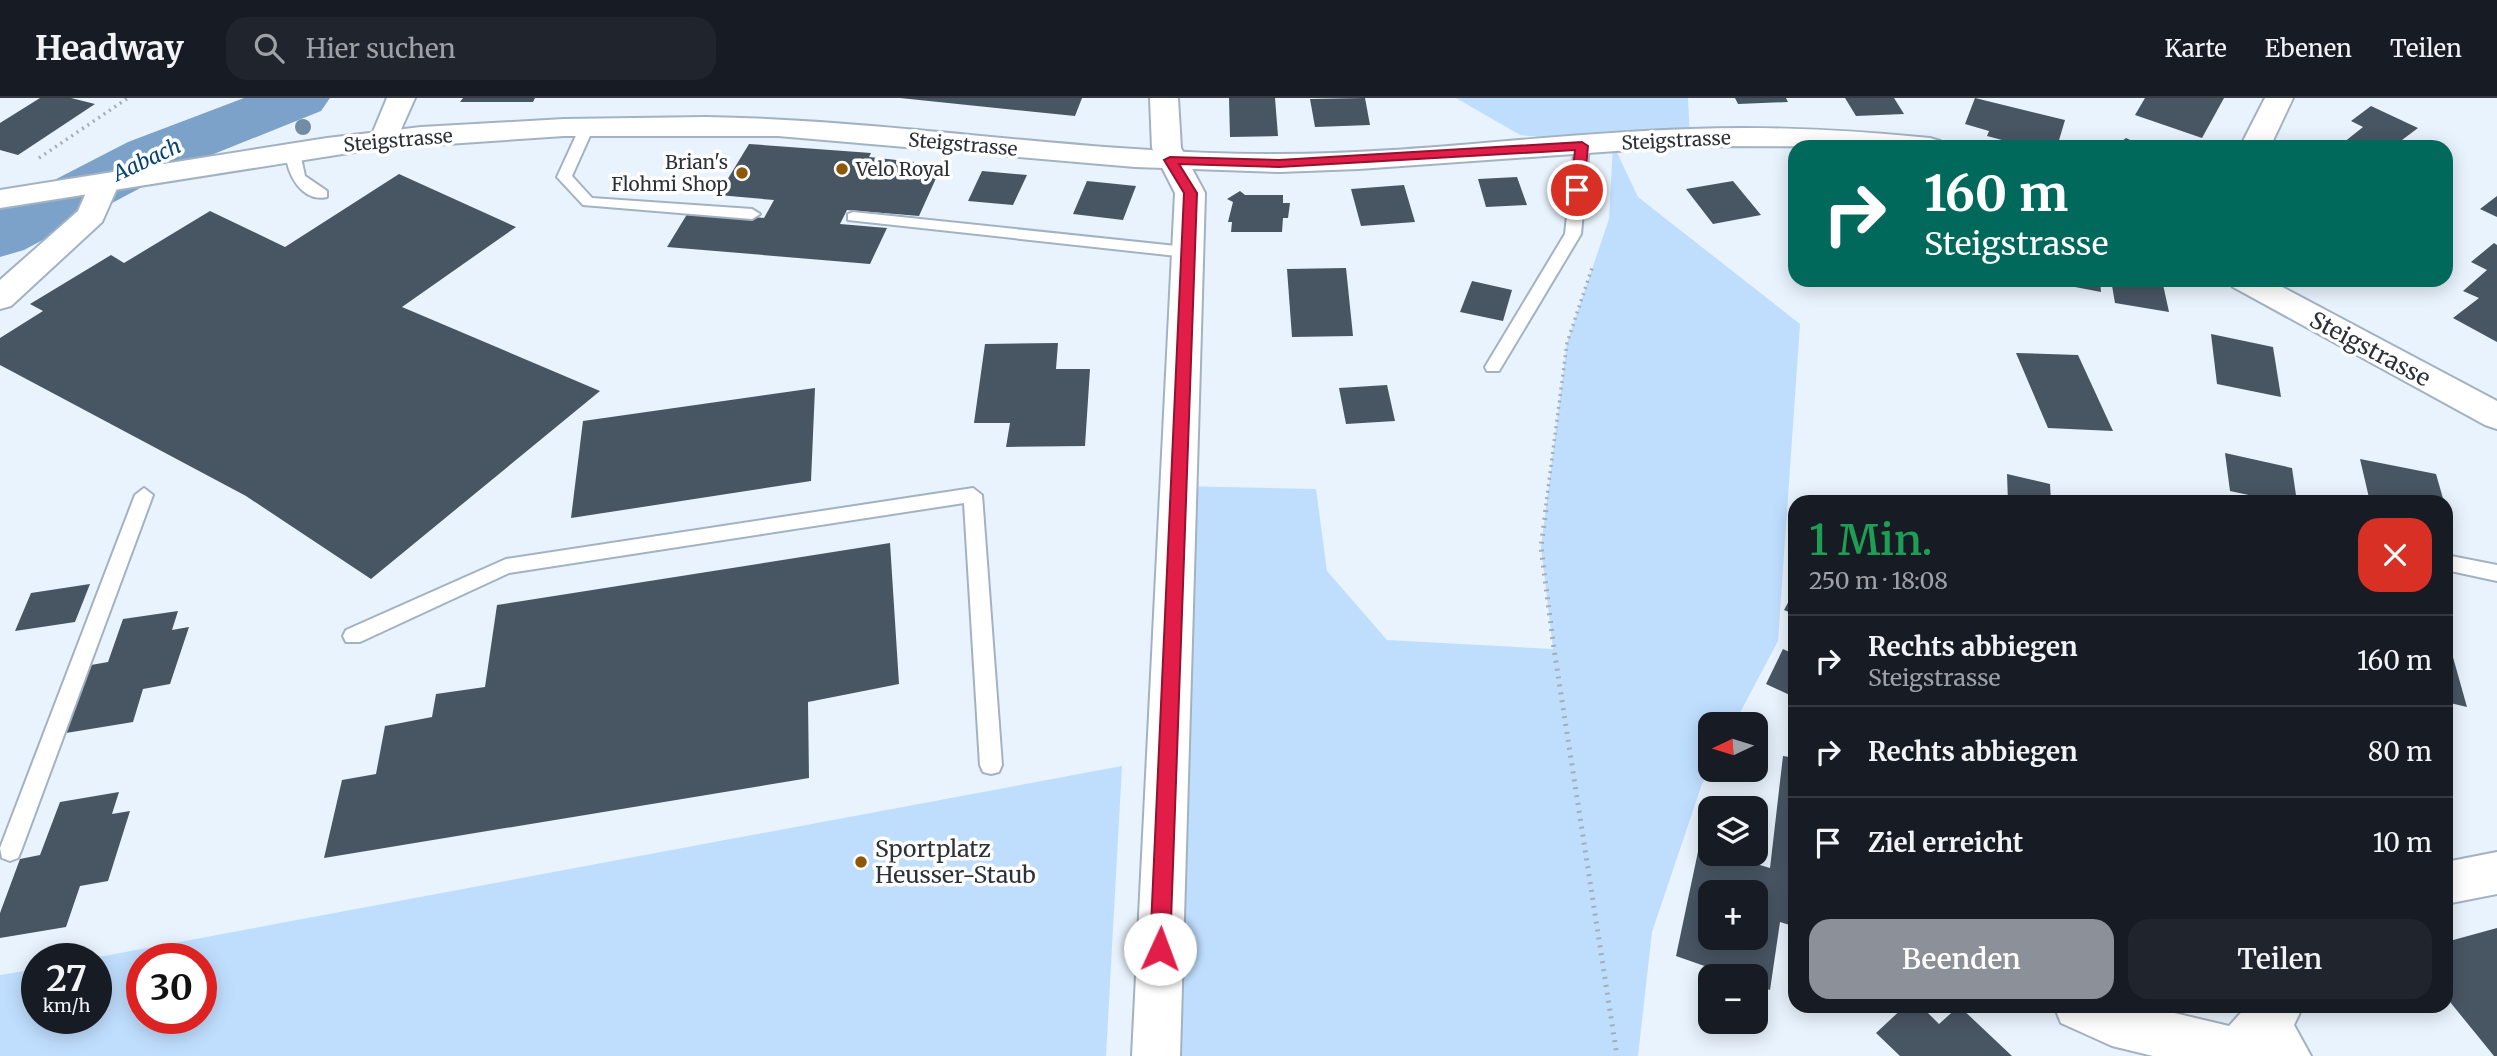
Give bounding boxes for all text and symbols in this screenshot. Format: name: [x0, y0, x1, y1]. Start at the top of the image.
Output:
search box: [226, 17, 716, 80]
text: Headway: [35, 28, 184, 69]
icon: search: [250, 29, 288, 67]
text: Hier suchen: [306, 32, 456, 65]
text: Karte: [2164, 33, 2227, 64]
text: Ebenen: [2265, 33, 2352, 64]
text: Teilen: [2390, 33, 2462, 64]
street label: Steigstrasse: [342, 123, 454, 157]
street label: Steigstrasse: [1621, 125, 1731, 155]
street label: Steigstrasse: [907, 127, 1019, 161]
water label: Aabach: [107, 132, 185, 188]
place label: Brian's Flohmi Shop: [611, 150, 728, 196]
place label: Velo Royal: [855, 157, 950, 181]
pin: [1547, 160, 1607, 220]
marker: Velo Royal: [834, 161, 850, 177]
text: 160 m: [1924, 163, 2068, 224]
marker: Brian's Flohmi Shop: [734, 165, 750, 181]
icon: right: [1809, 168, 1900, 259]
icon: arrive: [1558, 171, 1596, 209]
text: Steigstrasse: [1924, 224, 2108, 264]
street label: Steigstrasse: [2305, 305, 2436, 392]
text: 1 Min.: [1809, 514, 1933, 566]
button: close: [2358, 518, 2432, 592]
text: 250 m · 18:08: [1809, 566, 1948, 595]
text: Rechts abbiegen: [1868, 630, 2078, 663]
icon: right: [1809, 642, 1847, 680]
text: 160 m: [2357, 644, 2432, 677]
text: Steigstrasse: [1868, 663, 2001, 692]
north arrow: [1698, 712, 1768, 782]
map controls: [1698, 712, 1768, 1034]
icon: right: [1809, 733, 1847, 771]
text: Rechts abbiegen: [1868, 735, 2078, 768]
text: 80 m: [2368, 735, 2432, 768]
button: layers: [1698, 796, 1768, 866]
icon: arrive: [1809, 824, 1847, 862]
text: Ziel erreicht: [1868, 826, 2023, 859]
text: 10 m: [2373, 826, 2432, 859]
place label: Sportplatz Heusser-Staub: [875, 834, 1036, 889]
marker: Sportplatz Heusser-Staub: [853, 854, 869, 870]
button: +: [1698, 880, 1768, 950]
position arrow: [1123, 912, 1197, 986]
button: Beenden: [1809, 919, 2114, 999]
button: Teilen: [2128, 919, 2432, 999]
speed limit sign: 30: [126, 943, 217, 1034]
text: 27: [46, 957, 87, 1001]
button: −: [1698, 964, 1768, 1034]
text: km/h: [43, 994, 90, 1017]

